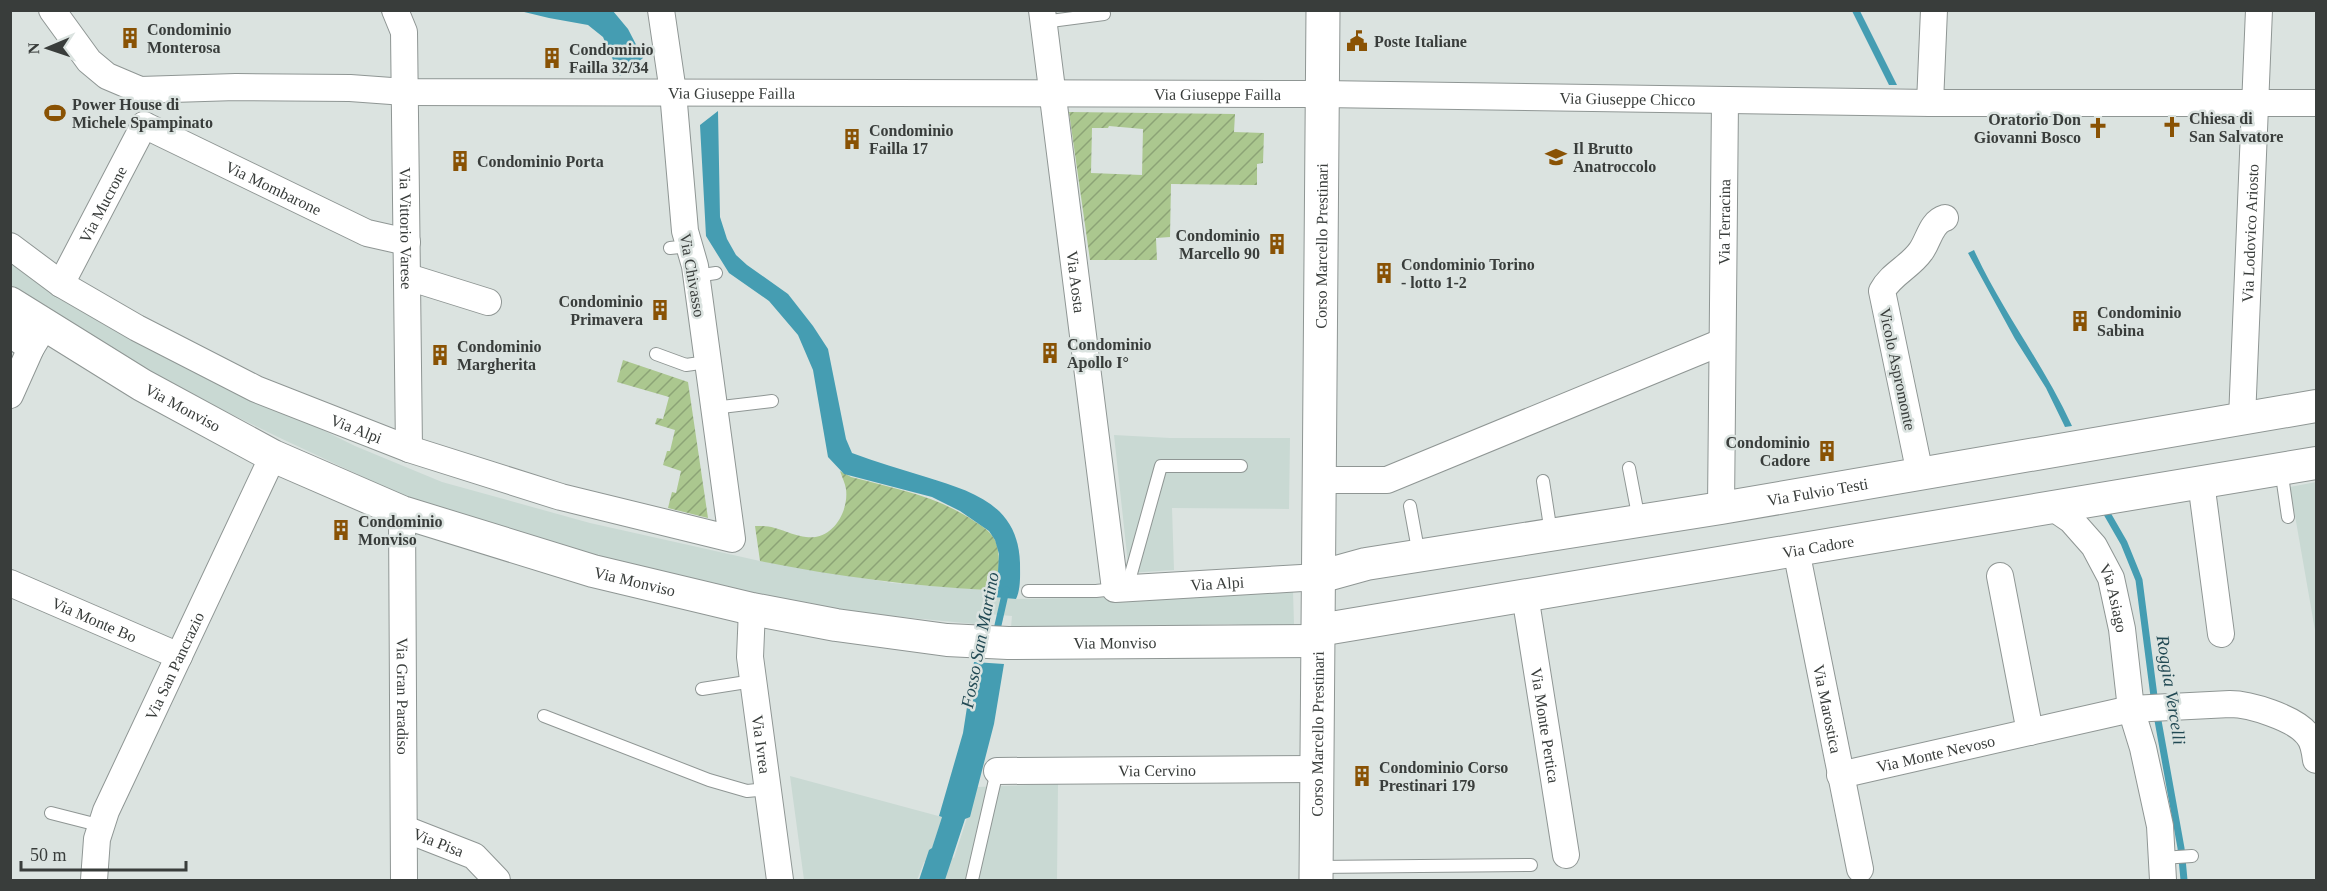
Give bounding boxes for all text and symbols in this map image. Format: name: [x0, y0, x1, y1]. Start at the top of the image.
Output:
north arrow: [18, 18, 78, 78]
place label: Condominio Monterosa: [147, 21, 231, 56]
building icon: Condominio Monterosa: [118, 26, 142, 50]
public building icon: Poste Italiane: [1345, 29, 1369, 53]
place label: Poste Italiane: [1374, 33, 1467, 50]
place label: Condominio Failla 32/34: [569, 41, 653, 76]
text: N: [25, 42, 42, 55]
building icon: Condominio Failla 32/34: [540, 46, 564, 70]
street label: Via Giuseppe Failla: [668, 85, 795, 103]
street label: Via Giuseppe Failla: [1154, 86, 1281, 104]
street label: Via Giuseppe Chicco: [1559, 90, 1696, 109]
place label: Power House di Michele Spampinato: [72, 96, 213, 132]
sports icon: Power House di Michele Spampinato: [43, 101, 67, 125]
place label: Chiesa di San Salvatore: [2189, 110, 2283, 145]
place label: Oratorio Don Giovanni Bosco: [1974, 111, 2081, 146]
church icon: Chiesa di San Salvatore: [2160, 115, 2184, 139]
church icon: Oratorio Don Giovanni Bosco: [2086, 116, 2110, 140]
place label: Condominio Failla 17: [869, 122, 953, 157]
building icon: Condominio Failla 17: [840, 127, 864, 151]
place label: Il Brutto Anatroccolo: [1573, 140, 1656, 175]
school or university icon: Il Brutto Anatroccolo: [1544, 145, 1568, 169]
building icon: Condominio Porta: [448, 149, 472, 173]
place label: Condominio Porta: [477, 153, 604, 170]
street label: Via Mombarone: [223, 158, 324, 219]
street label: Via Mucrone: [76, 163, 130, 246]
street label: Corso Marcello Prestinari: [1312, 163, 1331, 329]
street label: Via Lodovico Ariosto: [2239, 164, 2262, 303]
street label: Via Vittorio Varese: [397, 167, 415, 289]
street label: Via Terracina: [1715, 179, 1733, 265]
place label: Condominio Marcello 90: [1176, 227, 1260, 262]
street label: Via Chivasso: [677, 232, 708, 318]
building icon: Condominio Marcello 90: [1265, 232, 1289, 256]
street label: Via Aosta: [1063, 250, 1088, 314]
place label: Condominio Torino - lotto 1-2: [1401, 256, 1535, 291]
building icon: Condominio Torino - lotto 1-2: [1372, 261, 1396, 285]
place label: Condominio Primavera: [559, 293, 643, 328]
building icon: Condominio Primavera: [648, 298, 672, 322]
place label: Condominio Sabina: [2097, 304, 2181, 339]
street label: Vicolo Aspromonte: [1875, 306, 1919, 432]
building icon: Condominio Sabina: [2068, 309, 2092, 333]
place label: Condominio Apollo I°: [1067, 336, 1151, 372]
place label: Condominio Margherita: [457, 338, 541, 374]
building icon: Condominio Apollo I°: [1038, 341, 1062, 365]
building icon: Condominio Margherita: [428, 343, 452, 367]
street label: Via Monviso: [142, 380, 223, 435]
street label: Via Alpi: [328, 411, 385, 447]
place label: Condominio Cadore: [1726, 434, 1810, 469]
building icon: Condominio Cadore: [1815, 439, 1839, 463]
street label: Via Fulvio Testi: [1766, 475, 1870, 509]
place label: Condominio Monviso: [358, 513, 442, 548]
building icon: Condominio Monviso: [329, 518, 353, 542]
street label: Via Cadore: [1781, 533, 1855, 561]
street label: Via Asiago: [2096, 561, 2130, 634]
street label: Via Monviso: [592, 564, 677, 599]
water label: Fosso San Martino: [957, 570, 1003, 711]
street label: Via Alpi: [1190, 573, 1245, 594]
street label: Via Monte Bo: [49, 594, 139, 646]
street label: Via San Pancrazio: [142, 609, 207, 723]
water label: Roggia Vercelli: [2152, 633, 2190, 746]
street label: Via Monviso: [1073, 634, 1157, 652]
street label: Via Gran Paradiso: [394, 637, 411, 755]
street label: Corso Marcello Prestinari: [1309, 651, 1327, 817]
street label: Via Marostica: [1810, 663, 1845, 755]
street label: Via Monte Pertica: [1528, 667, 1563, 784]
street label: Via Ivrea: [749, 714, 774, 775]
street label: Via Monte Nevoso: [1875, 732, 1996, 775]
place label: Condominio Corso Prestinari 179: [1379, 759, 1508, 794]
street label: Via Cervino: [1118, 762, 1196, 779]
building icon: Condominio Corso Prestinari 179: [1350, 764, 1374, 788]
street label: Via Pisa: [411, 825, 466, 860]
scale bar: [21, 834, 186, 872]
text: 50 m: [30, 845, 67, 865]

